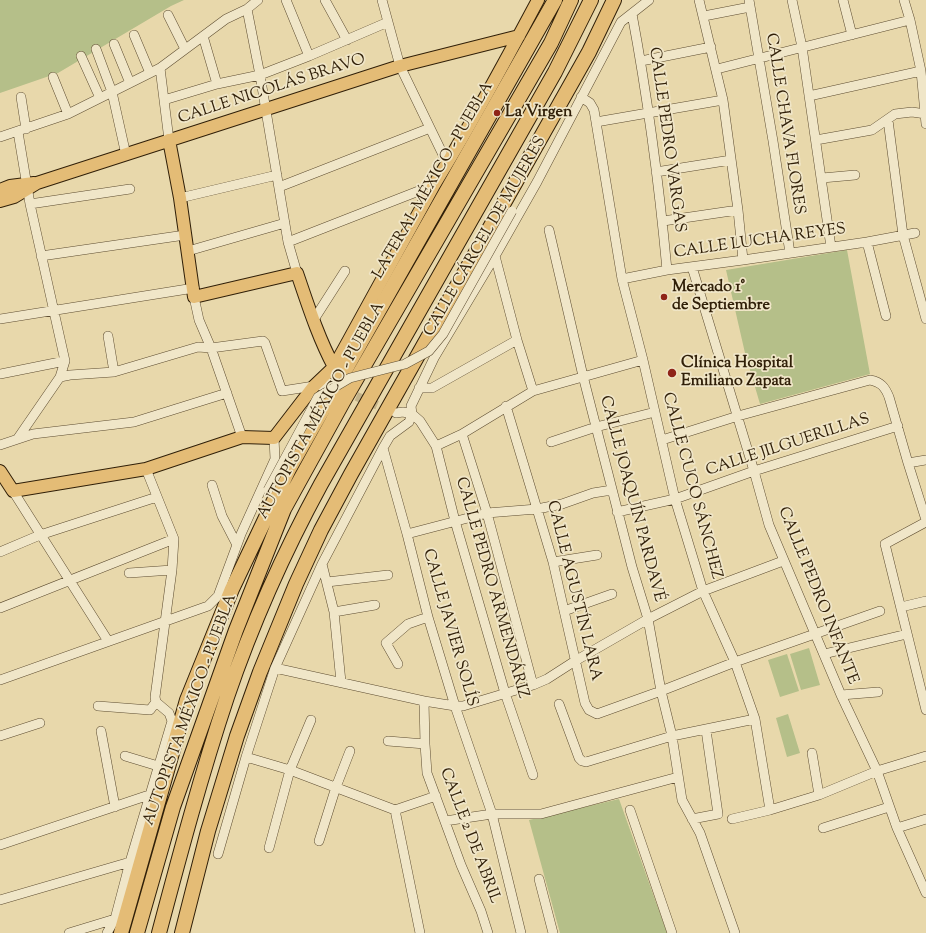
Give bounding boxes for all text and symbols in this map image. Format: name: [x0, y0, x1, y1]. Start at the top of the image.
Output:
street label: CALLE CHAVA FLORES: [760, 32, 808, 216]
street label: CALLE PEDRO VARGAS: [643, 46, 689, 234]
street label: CALLE NICOLÁS BRAVO: [176, 51, 368, 129]
street label: LATERAL MÉXICO - PUEBLA: [370, 79, 498, 283]
place label: La Virgen: [505, 103, 573, 123]
marker: La Virgen: [492, 108, 502, 118]
street label: CALLE CÁRCEL DE MUJERES: [421, 134, 551, 340]
street label: CALLE LUCHA REYES: [673, 220, 847, 264]
place label: Mercado 1° de Septiembre: [672, 278, 770, 316]
marker: Mercado 1° de Septiembre: [659, 292, 669, 302]
street label: AUTOPISTA MÉXICO - PUEBLA: [254, 299, 390, 523]
place label: Clínica Hospital Emiliano Zapata: [681, 354, 793, 392]
marker: Clínica Hospital Emiliano Zapata: [666, 367, 678, 379]
street label: CALLE CUCO SÁNCHEZ: [657, 391, 725, 581]
street label: CALLE JOAQUÍN PARDAVÉ: [594, 394, 668, 604]
street label: CALLE JILGUERILLAS: [704, 410, 872, 482]
street label: CALLE PEDRO ARMENDÁRIZ: [450, 475, 532, 701]
street label: CALLE AGUSTÍN LARA: [541, 499, 605, 683]
street label: CALLE PEDRO INFANTE: [773, 504, 861, 688]
street label: CALLE JAVIER SOLÍS: [417, 547, 481, 709]
street label: AUTOPISTA MÉXICO - PUEBLA: [140, 592, 242, 828]
street label: CALLE 2 DE ABRIL: [434, 765, 504, 907]

